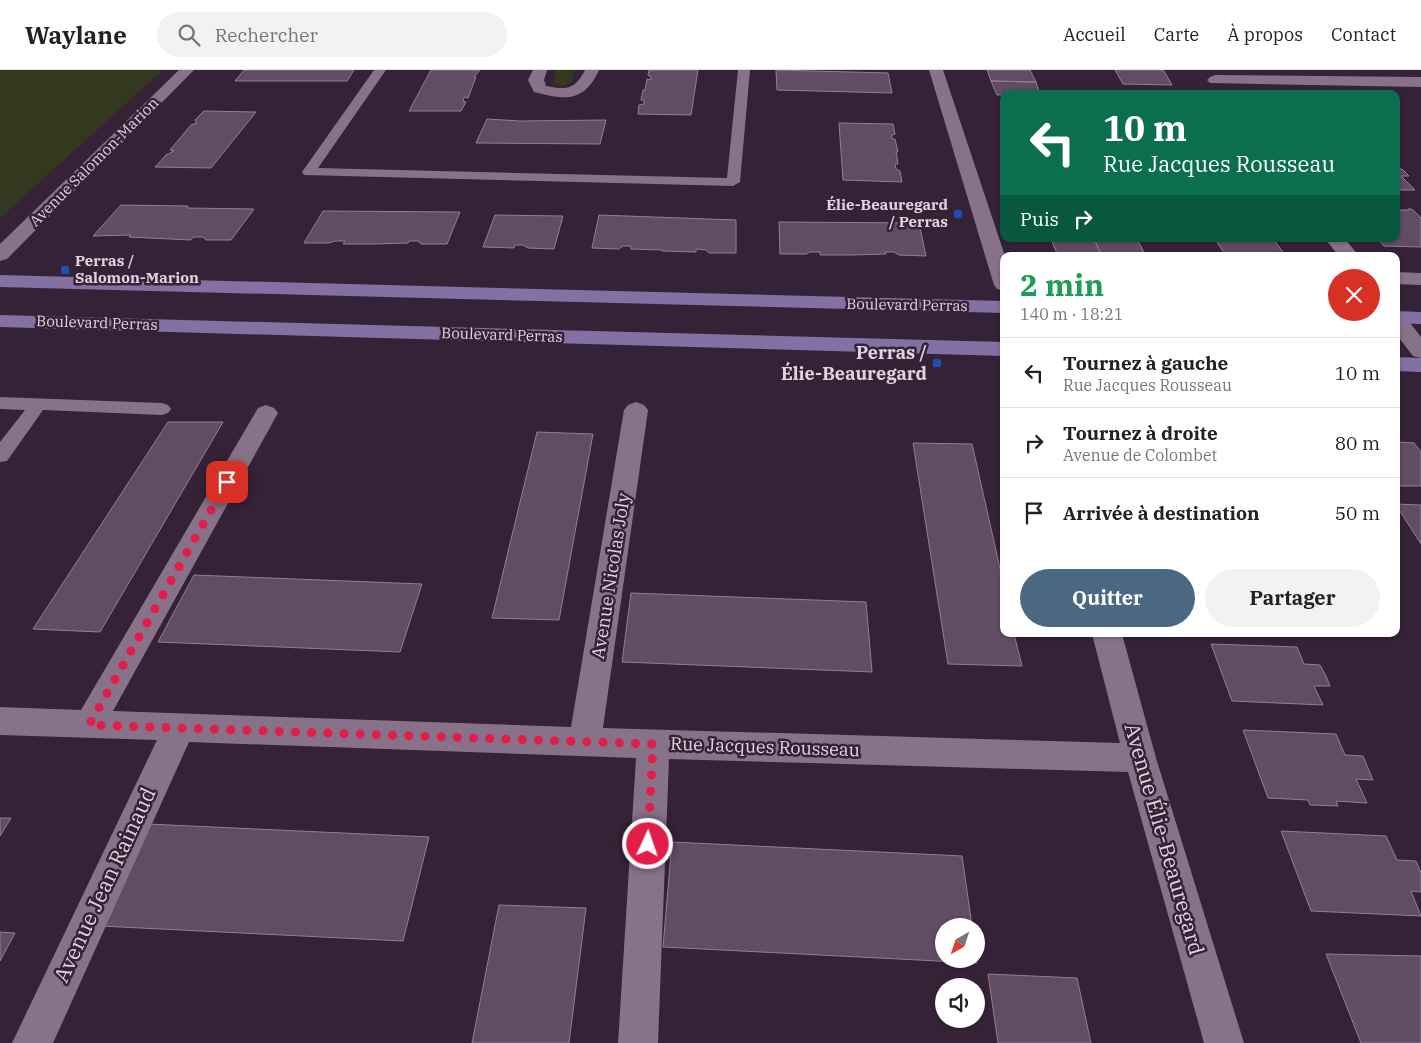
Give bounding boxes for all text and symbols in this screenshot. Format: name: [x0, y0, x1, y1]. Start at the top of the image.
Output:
search box: [157, 12, 507, 57]
text: Waylane: [25, 19, 127, 51]
icon: search: [175, 21, 203, 49]
text: Rechercher: [215, 23, 318, 47]
text: Accueil: [1063, 23, 1126, 46]
text: Carte: [1154, 23, 1199, 46]
text: À propos: [1227, 23, 1303, 46]
text: Contact: [1331, 23, 1396, 46]
street label: Avenue Salomon-Marion: [25, 93, 163, 230]
text: 10 m: [1103, 105, 1187, 151]
icon: left: [1020, 110, 1085, 175]
text: Rue Jacques Rousseau: [1103, 149, 1335, 178]
place label: Élie-Beauregard / Perras: [826, 195, 949, 231]
icon: right: [1069, 205, 1097, 233]
text: Puis: [1020, 207, 1059, 231]
marker: Élie-Beauregard / Perras: [952, 208, 964, 220]
place label: Perras / Salomon-Marion: [75, 251, 199, 287]
marker: Perras / Salomon-Marion: [59, 264, 71, 276]
text: 2 min: [1020, 265, 1104, 304]
button: close: [1328, 269, 1380, 321]
street label: Boulevard Perras: [846, 294, 968, 315]
text: 140 m · 18:21: [1020, 304, 1123, 324]
street label: Boulevard Perras: [36, 311, 158, 334]
street label: Boulevard Perras: [441, 323, 563, 346]
place label: Perras / Élie-Beauregard: [781, 341, 927, 385]
text: Tournez à gauche: [1063, 351, 1228, 375]
marker: Perras / Élie-Beauregard: [931, 357, 943, 369]
icon: left: [1020, 359, 1048, 387]
text: 10 m: [1335, 361, 1380, 385]
text: Rue Jacques Rousseau: [1063, 375, 1232, 395]
text: Tournez à droite: [1063, 421, 1218, 445]
icon: right: [1020, 429, 1048, 457]
text: 80 m: [1335, 431, 1380, 455]
text: Avenue de Colombet: [1063, 445, 1217, 465]
pin: [206, 461, 248, 503]
icon: arrive: [213, 468, 241, 496]
street label: Avenue Nicolas Joly: [586, 491, 635, 661]
icon: arrive: [1020, 499, 1048, 527]
text: Arrivée à destination: [1063, 501, 1260, 525]
text: 50 m: [1335, 501, 1380, 525]
button: Quitter: [1020, 569, 1195, 627]
button: Partager: [1205, 569, 1380, 627]
street label: Avenue Élie-Beauregard: [1118, 719, 1212, 958]
street label: Rue Jacques Rousseau: [670, 732, 860, 761]
street label: Avenue Jean Rainaud: [47, 782, 162, 987]
position arrow: [621, 817, 673, 869]
north arrow: [935, 918, 985, 968]
map controls: [935, 918, 985, 1028]
button: sound: [935, 978, 985, 1028]

